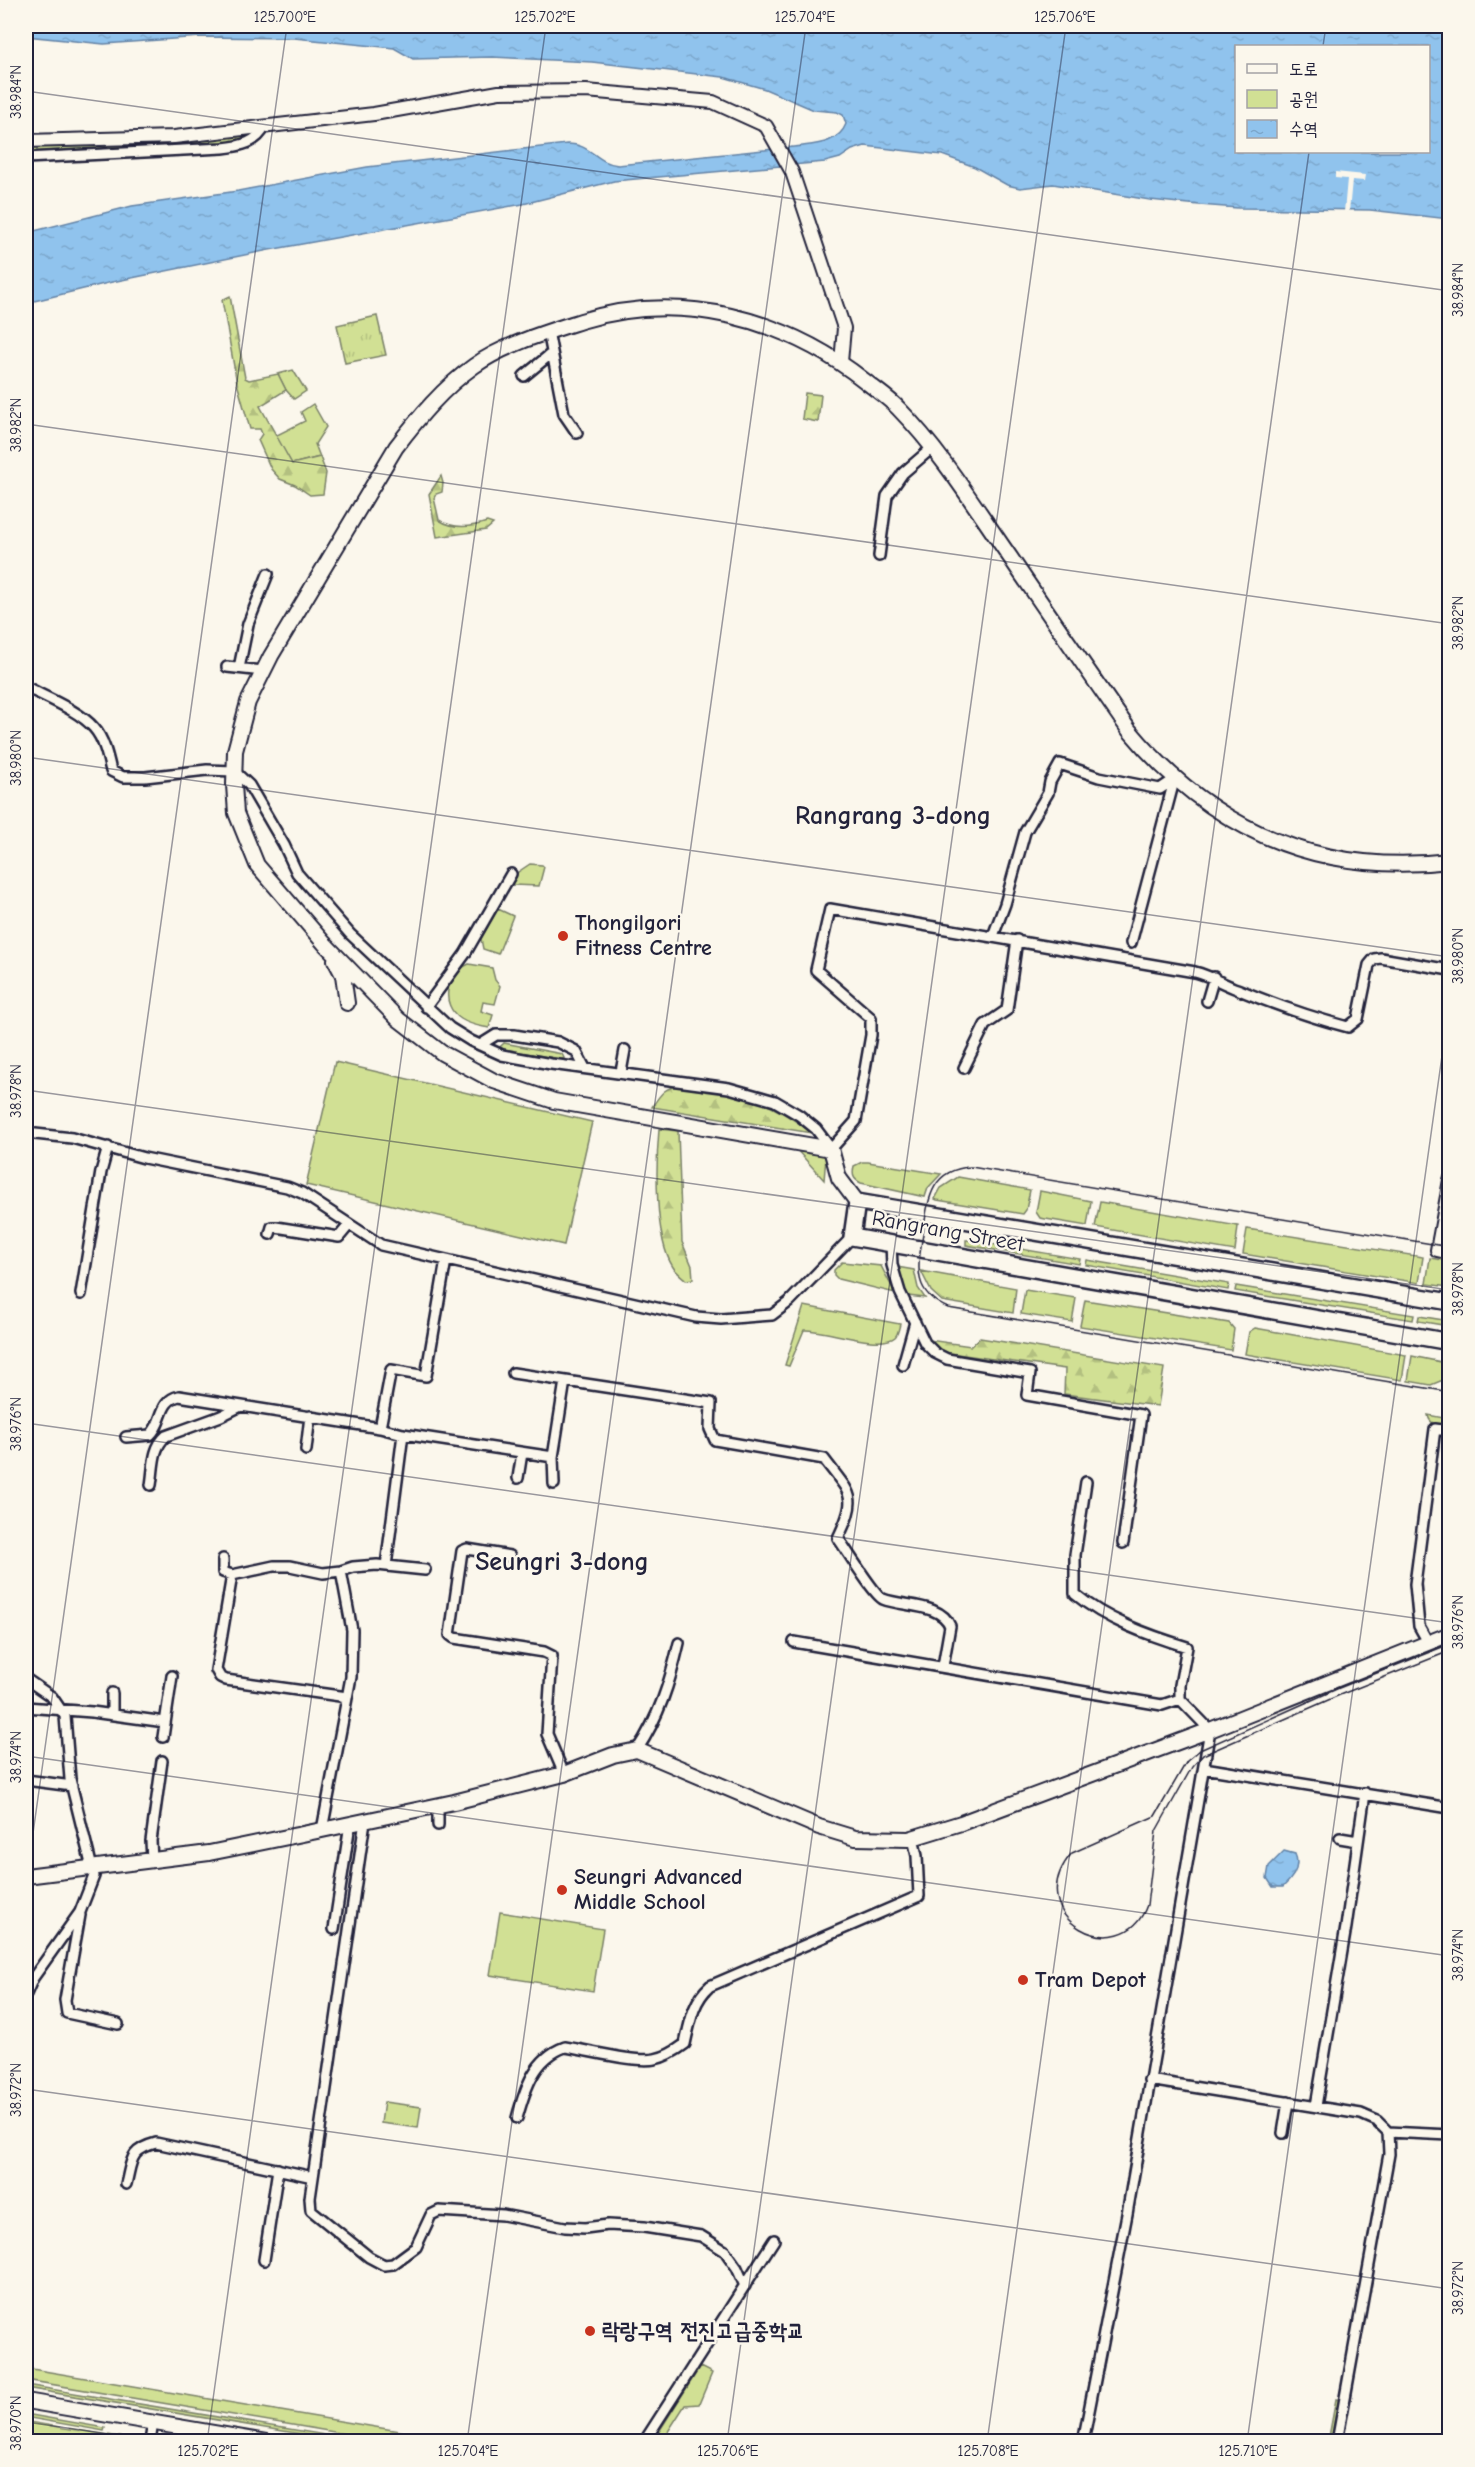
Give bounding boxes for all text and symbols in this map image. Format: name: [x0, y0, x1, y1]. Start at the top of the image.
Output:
text: 125.700°E: [254, 8, 316, 26]
text: 125.702°E: [514, 8, 576, 26]
text: 125.704°E: [775, 8, 835, 26]
text: 125.706°E: [1034, 8, 1096, 26]
legend: [1235, 45, 1430, 153]
text: 도로: [1289, 59, 1318, 80]
text: 38.984°N: [7, 65, 25, 119]
text: 공원: [1289, 89, 1318, 110]
text: 수역: [1289, 119, 1318, 140]
text: 38.984°N: [1449, 263, 1467, 317]
text: 38.982°N: [7, 398, 25, 452]
text: 38.982°N: [1449, 596, 1467, 650]
text: 38.980°N: [7, 730, 25, 786]
district label: Rangrang 3-dong: [795, 801, 991, 831]
place label: Thongilgori Fitness Centre: [575, 910, 712, 961]
text: 38.980°N: [1449, 928, 1467, 984]
marker: Thongilgori Fitness Centre: [556, 929, 570, 943]
text: 38.978°N: [7, 1064, 25, 1118]
street label: Rangrang Street: [870, 1205, 1027, 1257]
text: 38.978°N: [1449, 1262, 1467, 1316]
text: 38.976°N: [7, 1397, 25, 1451]
district label: Seungri 3-dong: [475, 1547, 649, 1577]
text: 38.976°N: [1449, 1595, 1467, 1649]
text: 38.974°N: [7, 1731, 25, 1783]
place label: Seungri Advanced Middle School: [574, 1864, 743, 1915]
marker: Seungri Advanced Middle School: [555, 1883, 569, 1897]
text: 38.974°N: [1449, 1929, 1467, 1981]
place label: Tram Depot: [1035, 1967, 1147, 1993]
marker: Tram Depot: [1016, 1973, 1030, 1987]
text: 38.972°N: [7, 2063, 25, 2117]
text: 38.972°N: [1449, 2261, 1467, 2315]
place label: 락랑구역 전진고급중학교: [602, 2318, 805, 2344]
marker: 락랑구역 전진고급중학교: [583, 2324, 597, 2338]
text: 38.970°N: [7, 2395, 25, 2451]
text: 125.702°E: [177, 2442, 239, 2460]
text: 125.704°E: [438, 2442, 498, 2460]
text: 125.706°E: [697, 2442, 759, 2460]
text: 125.708°E: [958, 2442, 1018, 2460]
text: 125.710°E: [1218, 2442, 1278, 2460]

